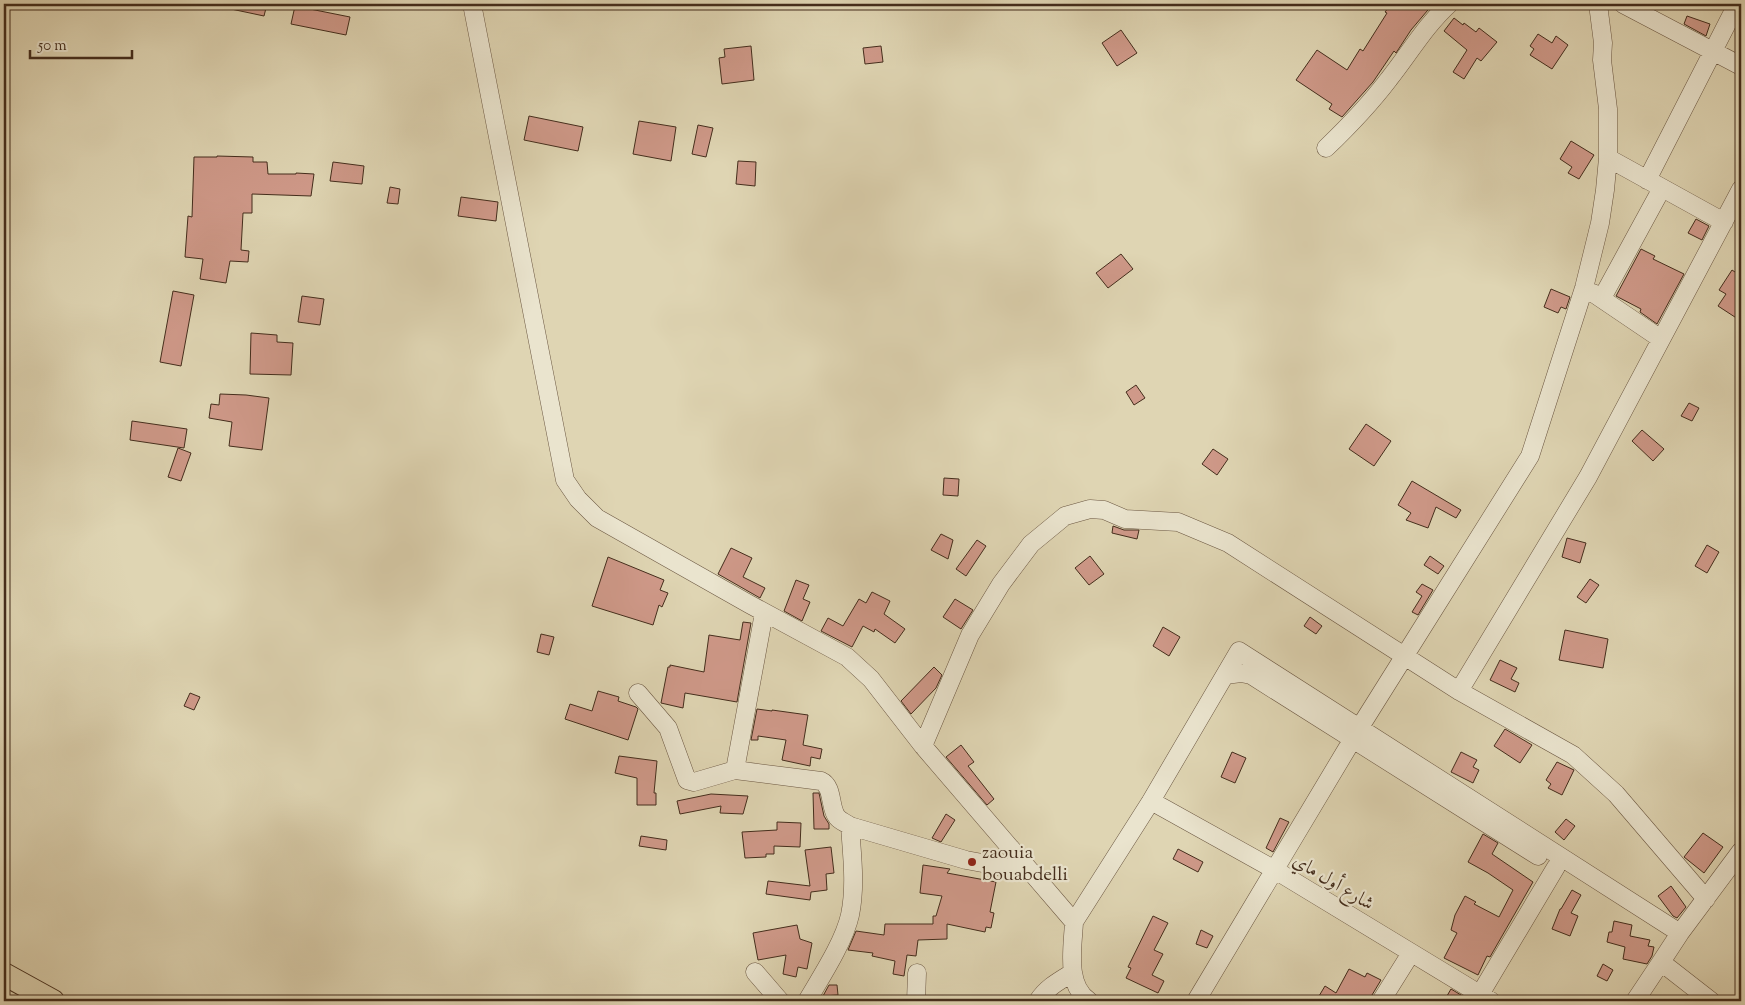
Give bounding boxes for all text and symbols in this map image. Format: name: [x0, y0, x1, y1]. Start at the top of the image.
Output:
scale bar: [30, 28, 132, 60]
text: 50 m: [37, 36, 67, 57]
place label: zaouia bouabdelli: [982, 840, 1068, 889]
street label: شارع أول ماي: [1287, 847, 1379, 918]
marker: zaouia bouabdelli: [966, 856, 978, 868]

